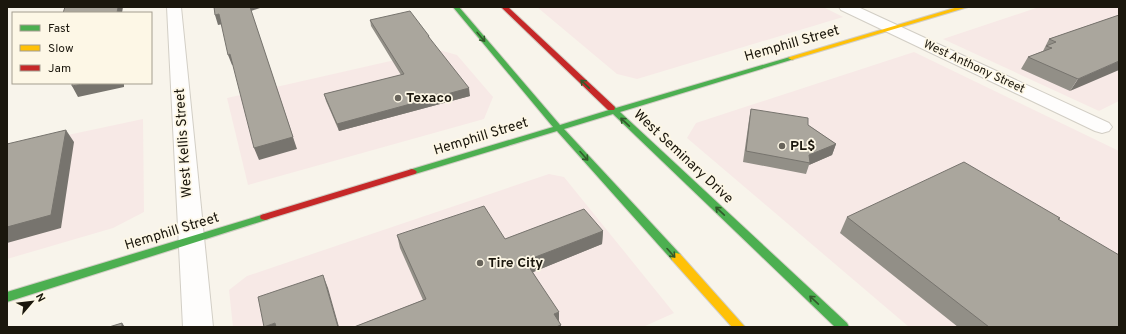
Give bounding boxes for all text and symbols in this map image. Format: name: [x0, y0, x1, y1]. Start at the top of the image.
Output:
legend: [12, 12, 152, 84]
text: Fast: [48, 21, 70, 37]
street label: Hemphill Street: [743, 22, 841, 66]
one-way arrow: [476, 31, 485, 42]
street label: West Anthony Street: [921, 36, 1027, 98]
text: Slow: [48, 41, 74, 57]
text: Jam: [48, 61, 71, 77]
one-way arrow: [580, 79, 590, 89]
street label: West Kellis Street: [172, 88, 196, 198]
place label: Texaco: [406, 90, 452, 107]
marker: Texaco: [393, 93, 403, 103]
street label: West Seminary Drive: [630, 106, 736, 208]
street label: Hemphill Street: [432, 115, 530, 159]
one-way arrow: [620, 117, 630, 127]
place label: PL$: [790, 138, 815, 155]
marker: PL$: [777, 141, 787, 151]
one-way arrow: [579, 151, 588, 161]
one-way arrow: [714, 207, 725, 216]
street label: Hemphill Street: [123, 210, 221, 254]
one-way arrow: [667, 247, 676, 258]
place label: Tire City: [488, 255, 543, 272]
marker: Tire City: [475, 258, 485, 268]
north arrow: [12, 282, 52, 322]
text: N: [32, 291, 48, 305]
one-way arrow: [809, 296, 819, 305]

